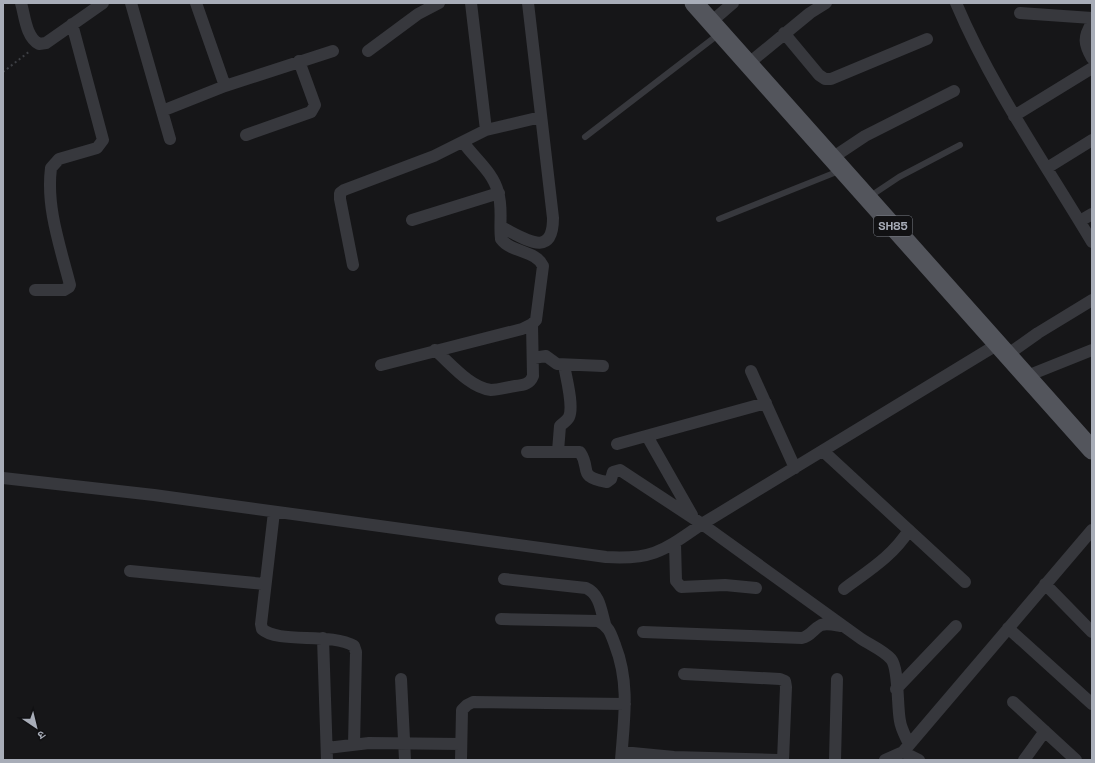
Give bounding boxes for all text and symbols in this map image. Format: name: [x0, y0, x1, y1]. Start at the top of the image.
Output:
road number: SH85: [874, 216, 912, 236]
north arrow: [16, 707, 56, 747]
text: उ: [35, 728, 48, 743]

